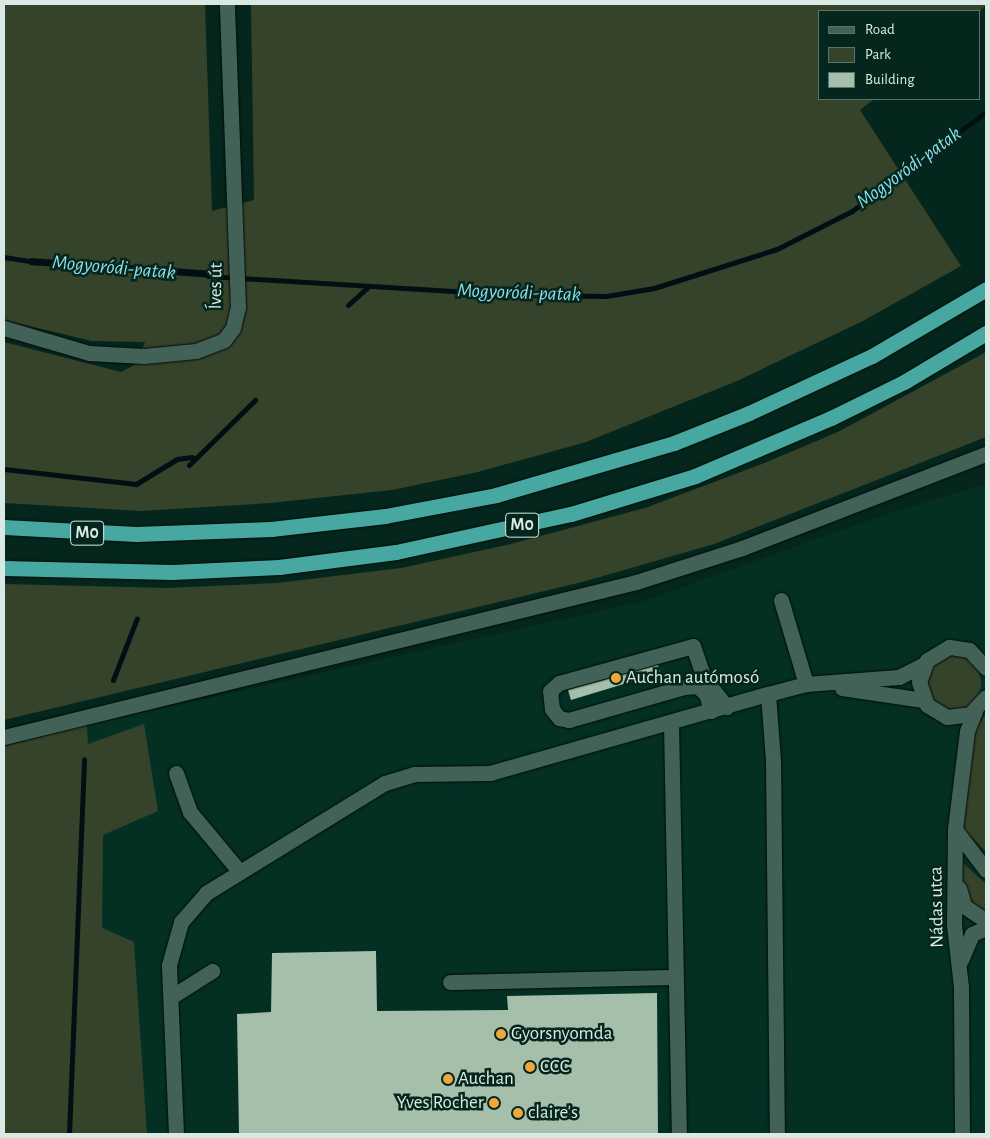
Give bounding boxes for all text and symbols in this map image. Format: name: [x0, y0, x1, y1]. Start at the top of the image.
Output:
legend: [818, 10, 980, 100]
text: Road: [865, 22, 895, 37]
text: Park: [865, 47, 891, 62]
text: Building: [865, 72, 915, 87]
water label: Mogyoródi-patak: [852, 122, 966, 214]
water label: Mogyoródi-patak: [51, 251, 177, 285]
street label: Íves út: [204, 262, 228, 310]
water label: Mogyoródi-patak: [457, 279, 581, 307]
road number: M0: [504, 510, 540, 540]
road number: M0: [70, 518, 104, 548]
place label: Auchan autómosó: [626, 667, 759, 689]
marker: Auchan autómosó: [610, 672, 622, 684]
street label: Nádas utca: [925, 866, 949, 948]
place label: Gyorsnyomda: [511, 1023, 612, 1045]
marker: Gyorsnyomda: [495, 1028, 507, 1040]
place label: CCC: [540, 1056, 570, 1078]
marker: CCC: [524, 1061, 536, 1073]
place label: Auchan: [458, 1068, 514, 1090]
marker: Auchan: [442, 1073, 454, 1085]
place label: Yves Rocher: [397, 1092, 484, 1114]
marker: Yves Rocher: [488, 1097, 500, 1109]
place label: claire's: [528, 1102, 578, 1124]
marker: claire's: [512, 1107, 524, 1119]

